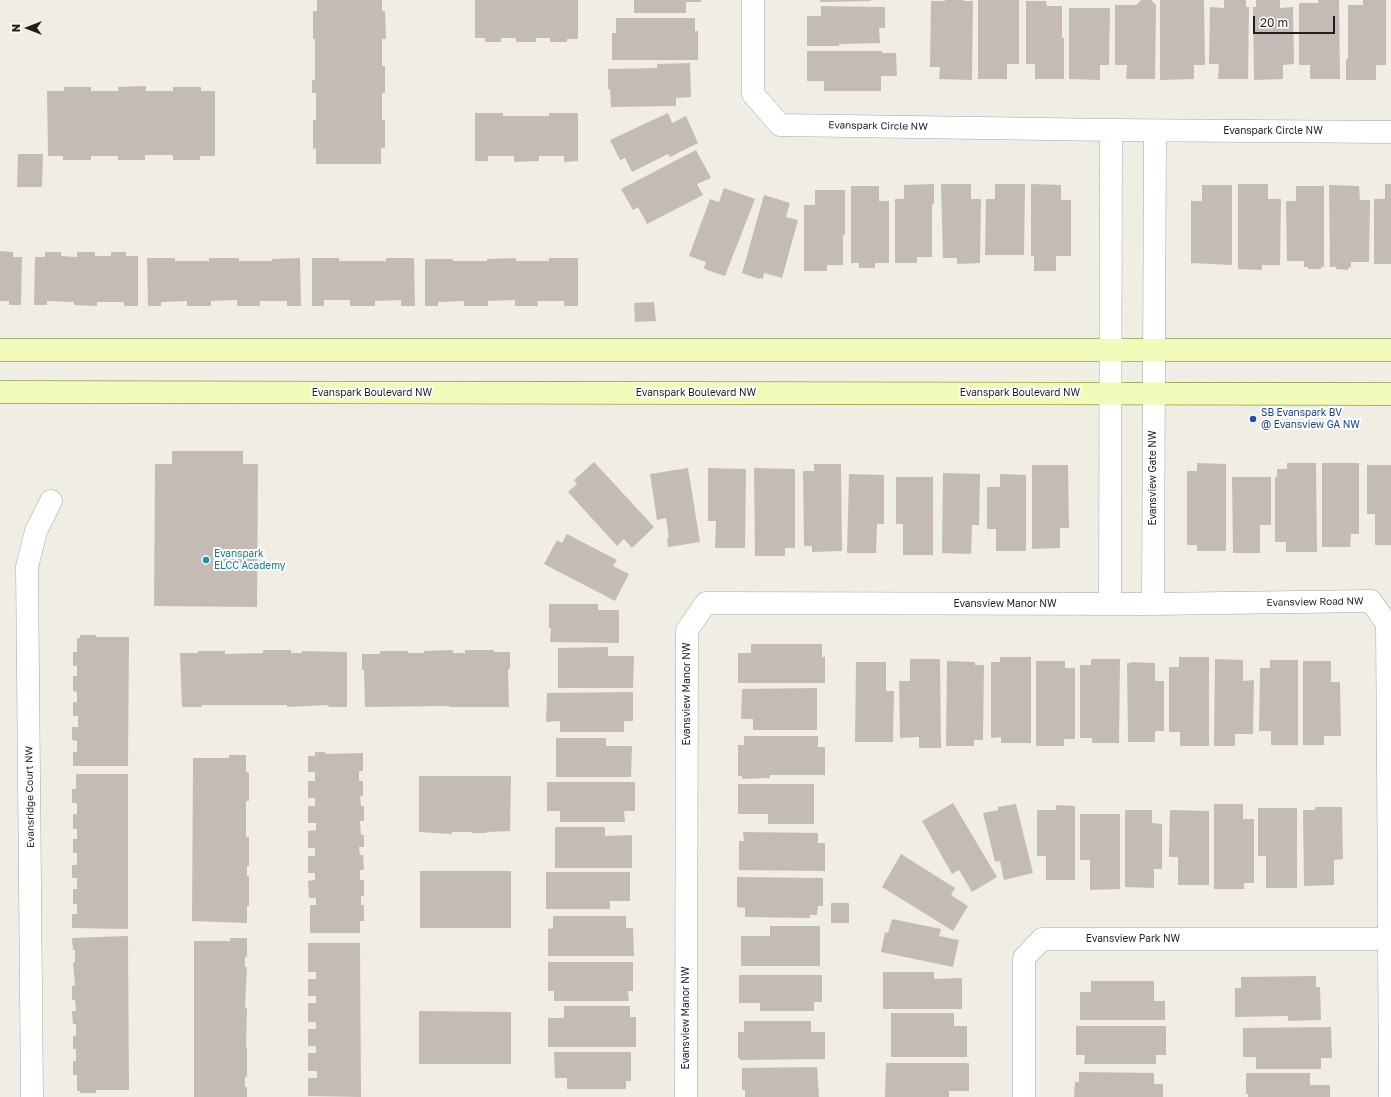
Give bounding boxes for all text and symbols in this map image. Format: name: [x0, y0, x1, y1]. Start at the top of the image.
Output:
north arrow: [8, 8, 48, 48]
scale bar: [1255, 8, 1337, 34]
text: 20 m: [1260, 15, 1288, 30]
text: N: [9, 24, 22, 32]
street label: Evanspark Circle NW: [828, 119, 928, 133]
street label: Evanspark Circle NW: [1223, 125, 1323, 137]
street label: Evanspark Boulevard NW: [312, 387, 432, 399]
street label: Evanspark Boulevard NW: [636, 387, 756, 399]
street label: Evanspark Boulevard NW: [960, 387, 1080, 399]
place label: SB Evanspark BV @ Evansview GA NW: [1261, 407, 1360, 430]
marker: SB Evanspark BV @ Evansview GA NW: [1248, 414, 1258, 424]
street label: Evansview Gate NW: [1147, 430, 1159, 526]
place label: Evanspark ELCC Academy: [214, 548, 285, 572]
marker: Evanspark ELCC Academy: [201, 555, 211, 565]
street label: Evansview Road NW: [1266, 595, 1364, 609]
street label: Evansview Manor NW: [954, 598, 1056, 610]
street label: Evansview Manor NW: [681, 643, 693, 745]
street label: Evansridge Court NW: [23, 746, 37, 848]
street label: Evansview Park NW: [1086, 933, 1180, 945]
street label: Evansview Manor NW: [680, 967, 692, 1069]

